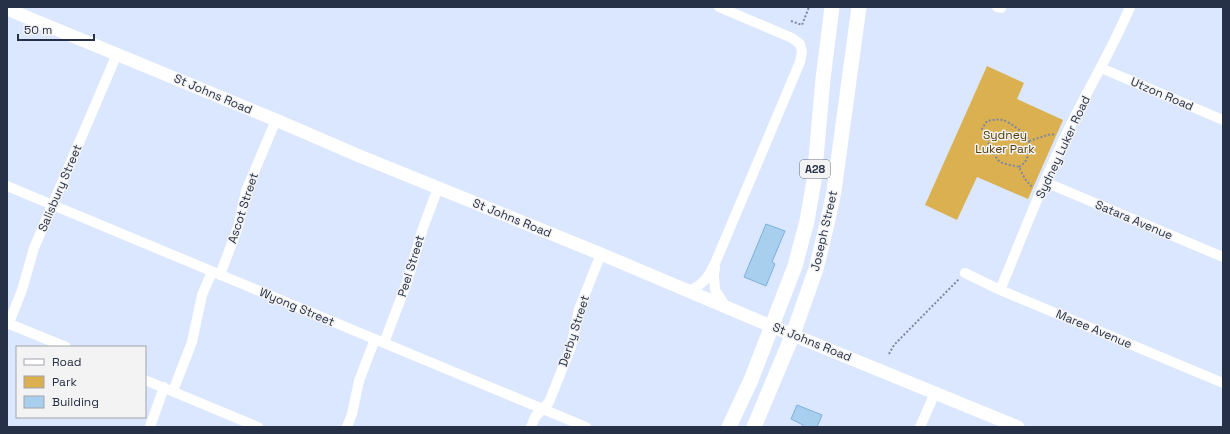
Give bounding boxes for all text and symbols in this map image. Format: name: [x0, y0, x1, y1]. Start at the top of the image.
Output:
scale bar: [18, 16, 94, 42]
text: 50 m: [24, 22, 52, 38]
street label: St Johns Road: [171, 70, 255, 118]
street label: Utzon Road: [1128, 74, 1196, 114]
street label: Sydney Luker Road: [1032, 93, 1094, 201]
park label: Sydney Luker Park: [975, 127, 1035, 157]
street label: Salisbury Street: [34, 142, 86, 234]
road number: A28: [800, 160, 830, 178]
street label: Ascot Street: [224, 171, 262, 245]
street label: Joseph Street: [807, 189, 841, 273]
street label: St Johns Road: [470, 195, 554, 241]
street label: Satara Avenue: [1093, 196, 1175, 244]
street label: Peel Street: [394, 233, 428, 299]
street label: Wyong Street: [257, 284, 337, 330]
street label: Derby Street: [555, 293, 593, 369]
street label: Maree Avenue: [1054, 306, 1134, 352]
street label: St Johns Road: [770, 319, 854, 365]
legend: [16, 346, 146, 418]
text: Road: [52, 354, 81, 370]
text: Park: [52, 374, 77, 390]
text: Building: [52, 394, 99, 410]

